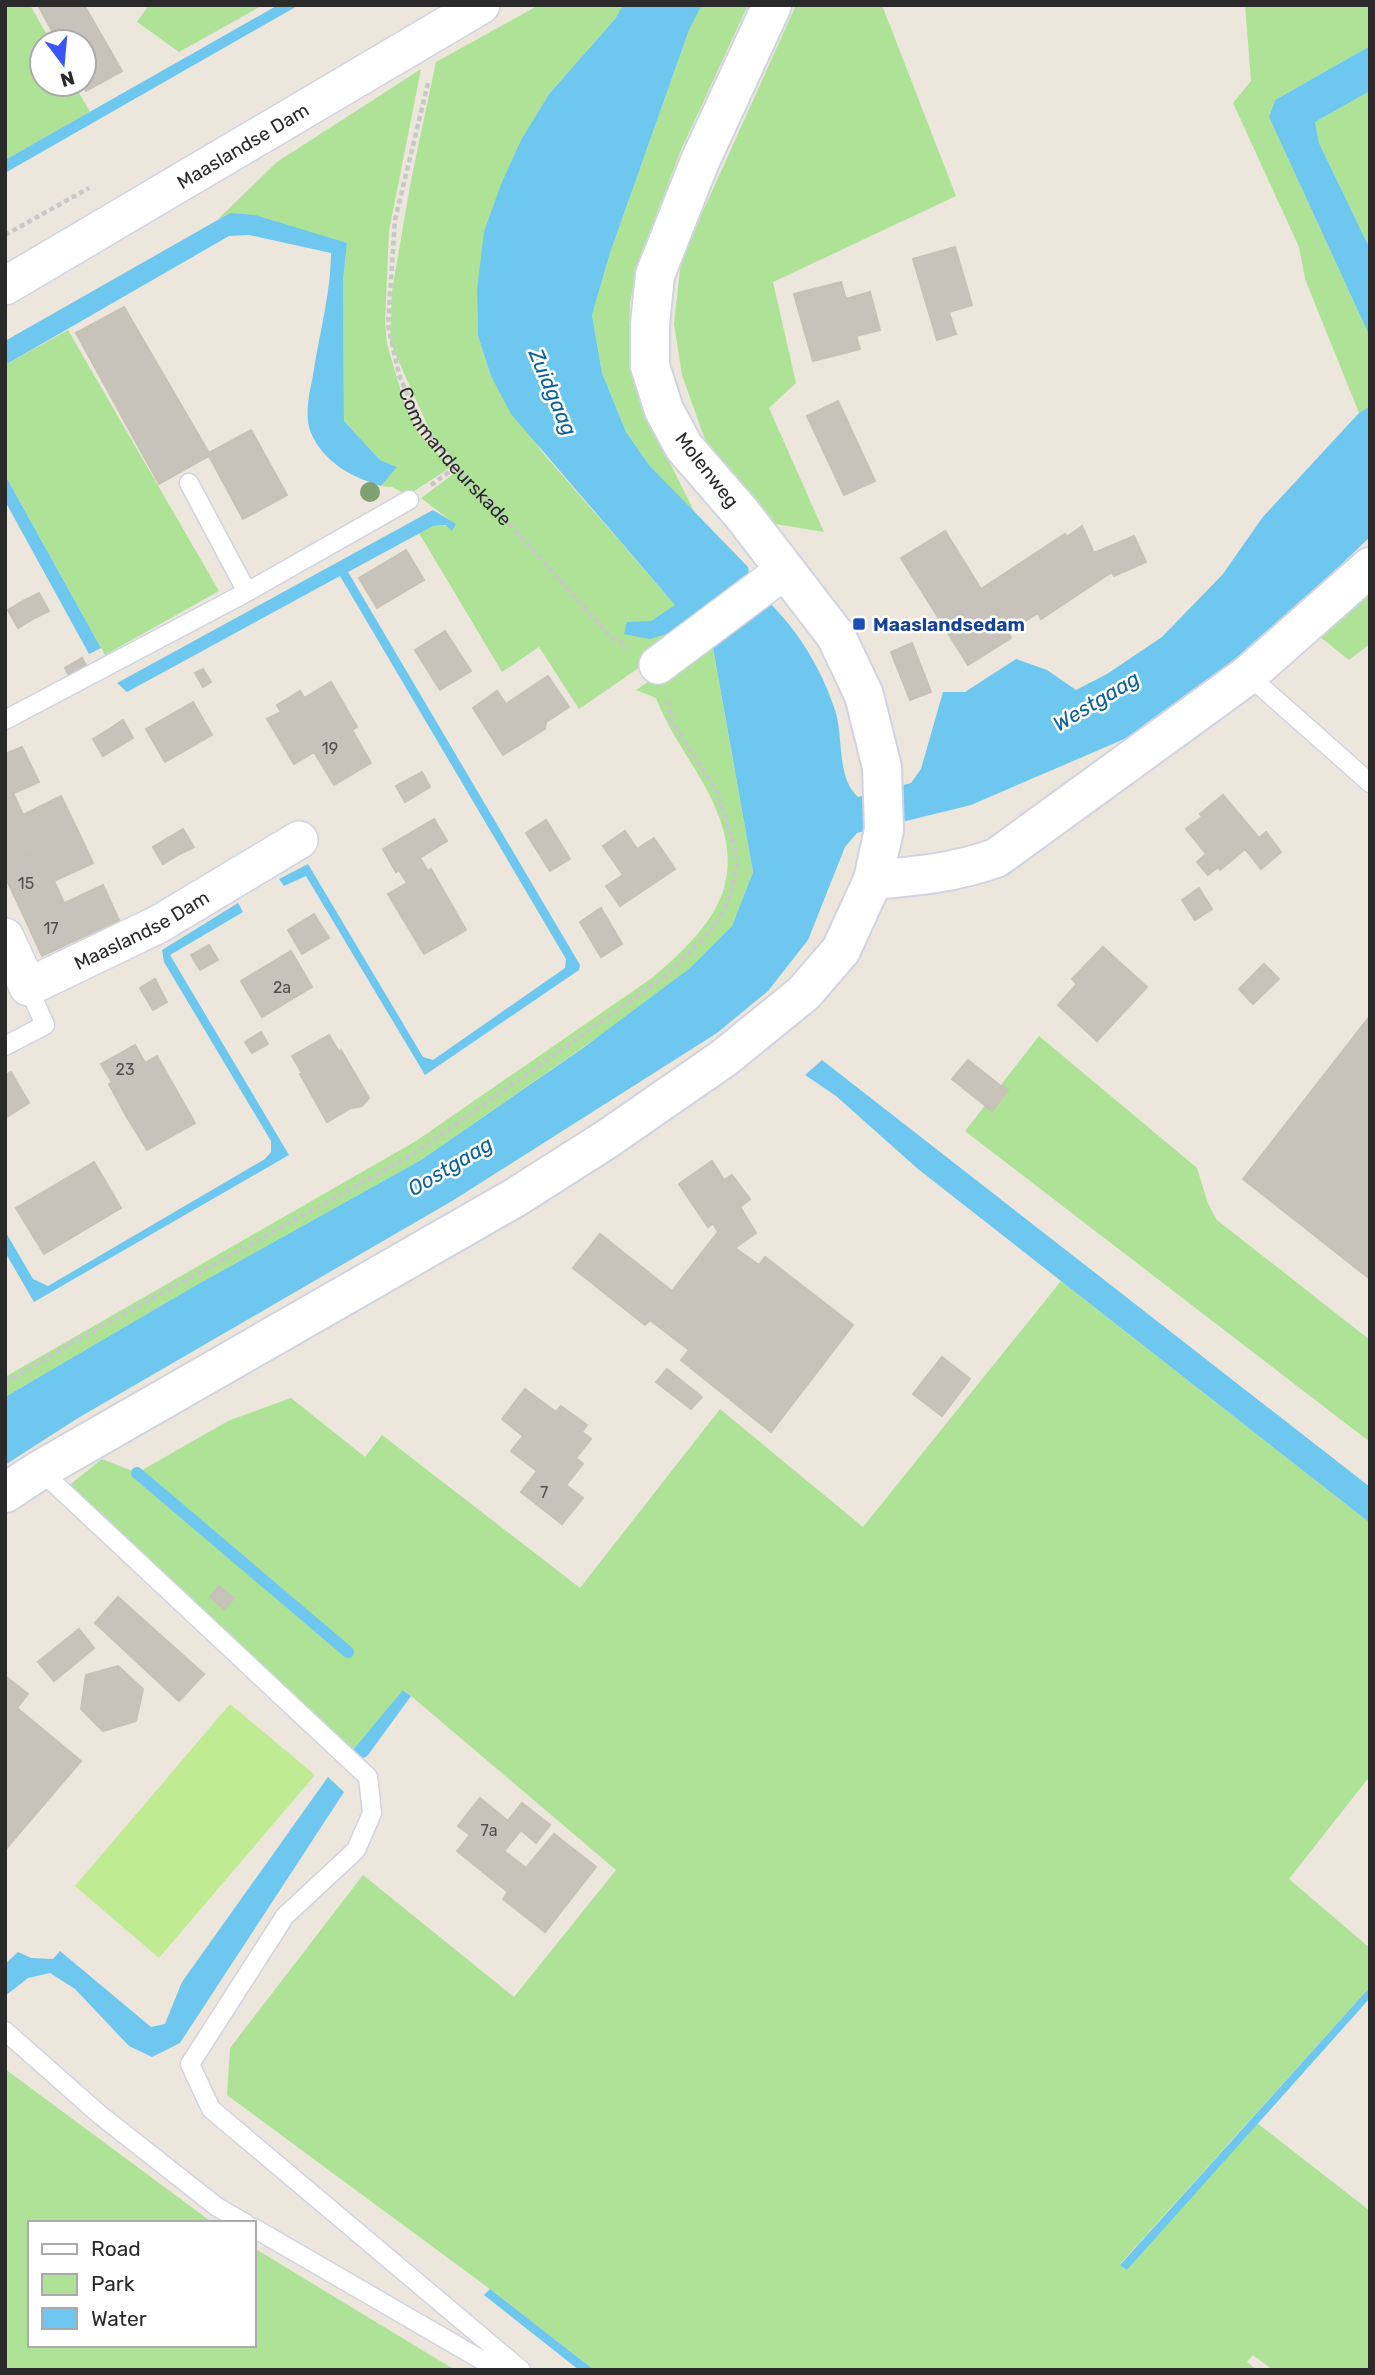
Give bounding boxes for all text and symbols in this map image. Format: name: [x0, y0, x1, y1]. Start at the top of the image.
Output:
north arrow: [28, 28, 98, 98]
text: N: [58, 66, 77, 92]
street label: Maaslandse Dam: [173, 98, 313, 194]
water label: Zuidgaag: [523, 344, 582, 439]
street label: Commandeurskade: [394, 383, 517, 530]
street label: Molenweg: [670, 428, 744, 512]
place label: Maaslandsedam: [873, 613, 1025, 636]
marker: Maaslandsedam: [851, 616, 867, 632]
water label: Westgaag: [1048, 665, 1144, 737]
house number: 19: [322, 739, 338, 758]
house number: 15: [18, 874, 34, 893]
street label: Maaslandse Dam: [70, 885, 213, 975]
house number: 17: [43, 919, 59, 938]
house number: 2a: [273, 978, 291, 997]
house number: 23: [115, 1060, 135, 1079]
water label: Oostgaag: [403, 1131, 497, 1201]
house number: 7: [540, 1483, 548, 1502]
house number: 7a: [480, 1821, 498, 1840]
legend: [28, 2221, 256, 2347]
text: Road: [91, 2236, 141, 2261]
text: Park: [91, 2271, 135, 2296]
text: Water: [91, 2306, 147, 2331]

